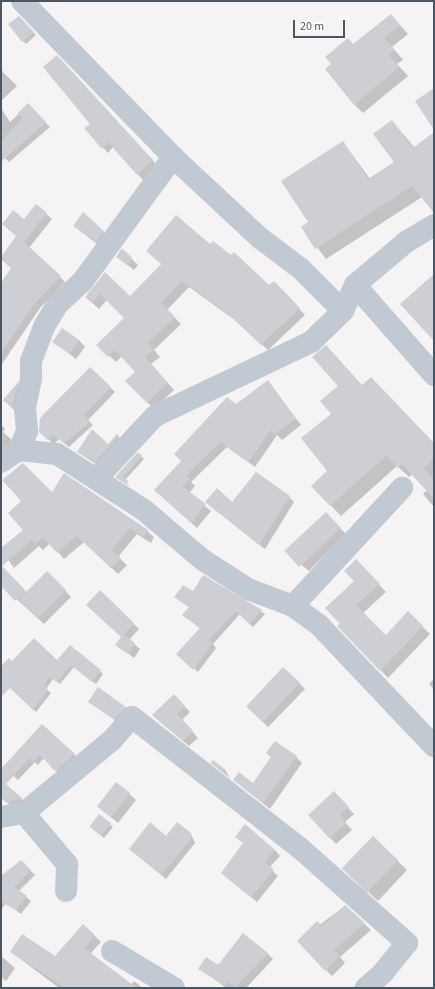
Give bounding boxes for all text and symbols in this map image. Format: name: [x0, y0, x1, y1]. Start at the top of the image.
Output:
scale bar: [295, 12, 347, 38]
text: 20 m: [300, 18, 324, 35]

